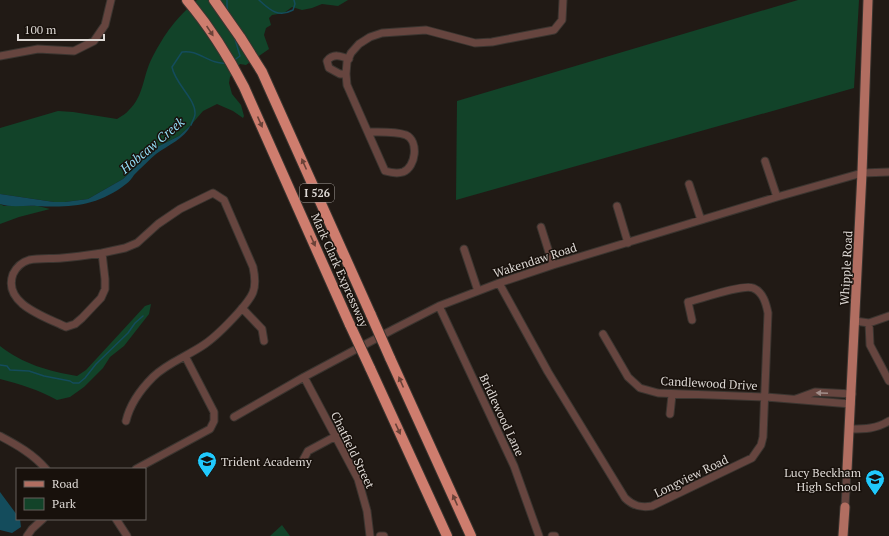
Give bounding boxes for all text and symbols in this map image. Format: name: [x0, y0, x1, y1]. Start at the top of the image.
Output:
scale bar: [18, 16, 104, 42]
text: 100 m: [24, 22, 57, 37]
one-way arrow: [206, 26, 214, 36]
water label: Hobcaw Creek: [115, 112, 189, 178]
one-way arrow: [258, 117, 264, 129]
one-way arrow: [301, 158, 307, 169]
road number: I 526: [300, 184, 334, 202]
street label: Mark Clark Expressway: [308, 211, 372, 330]
street label: Whipple Road: [837, 230, 855, 306]
one-way arrow: [310, 236, 316, 248]
street label: Wakendaw Road: [491, 239, 579, 281]
street label: Bridlewood Lane: [476, 371, 528, 459]
street label: Candlewood Drive: [660, 373, 758, 393]
one-way arrow: [398, 377, 404, 388]
one-way arrow: [816, 389, 828, 396]
street label: Chatfield Street: [328, 409, 378, 491]
one-way arrow: [395, 423, 401, 434]
school or university icon: Trident Academy: [196, 450, 218, 478]
street label: Longview Road: [651, 451, 731, 500]
place label: Trident Academy: [221, 454, 313, 469]
place label: Lucy Beckham High School: [784, 465, 862, 494]
legend: [16, 468, 146, 520]
school or university icon: Lucy Beckham High School: [864, 468, 886, 496]
text: Road: [52, 476, 79, 491]
one-way arrow: [452, 495, 458, 506]
text: Park: [52, 496, 77, 511]

